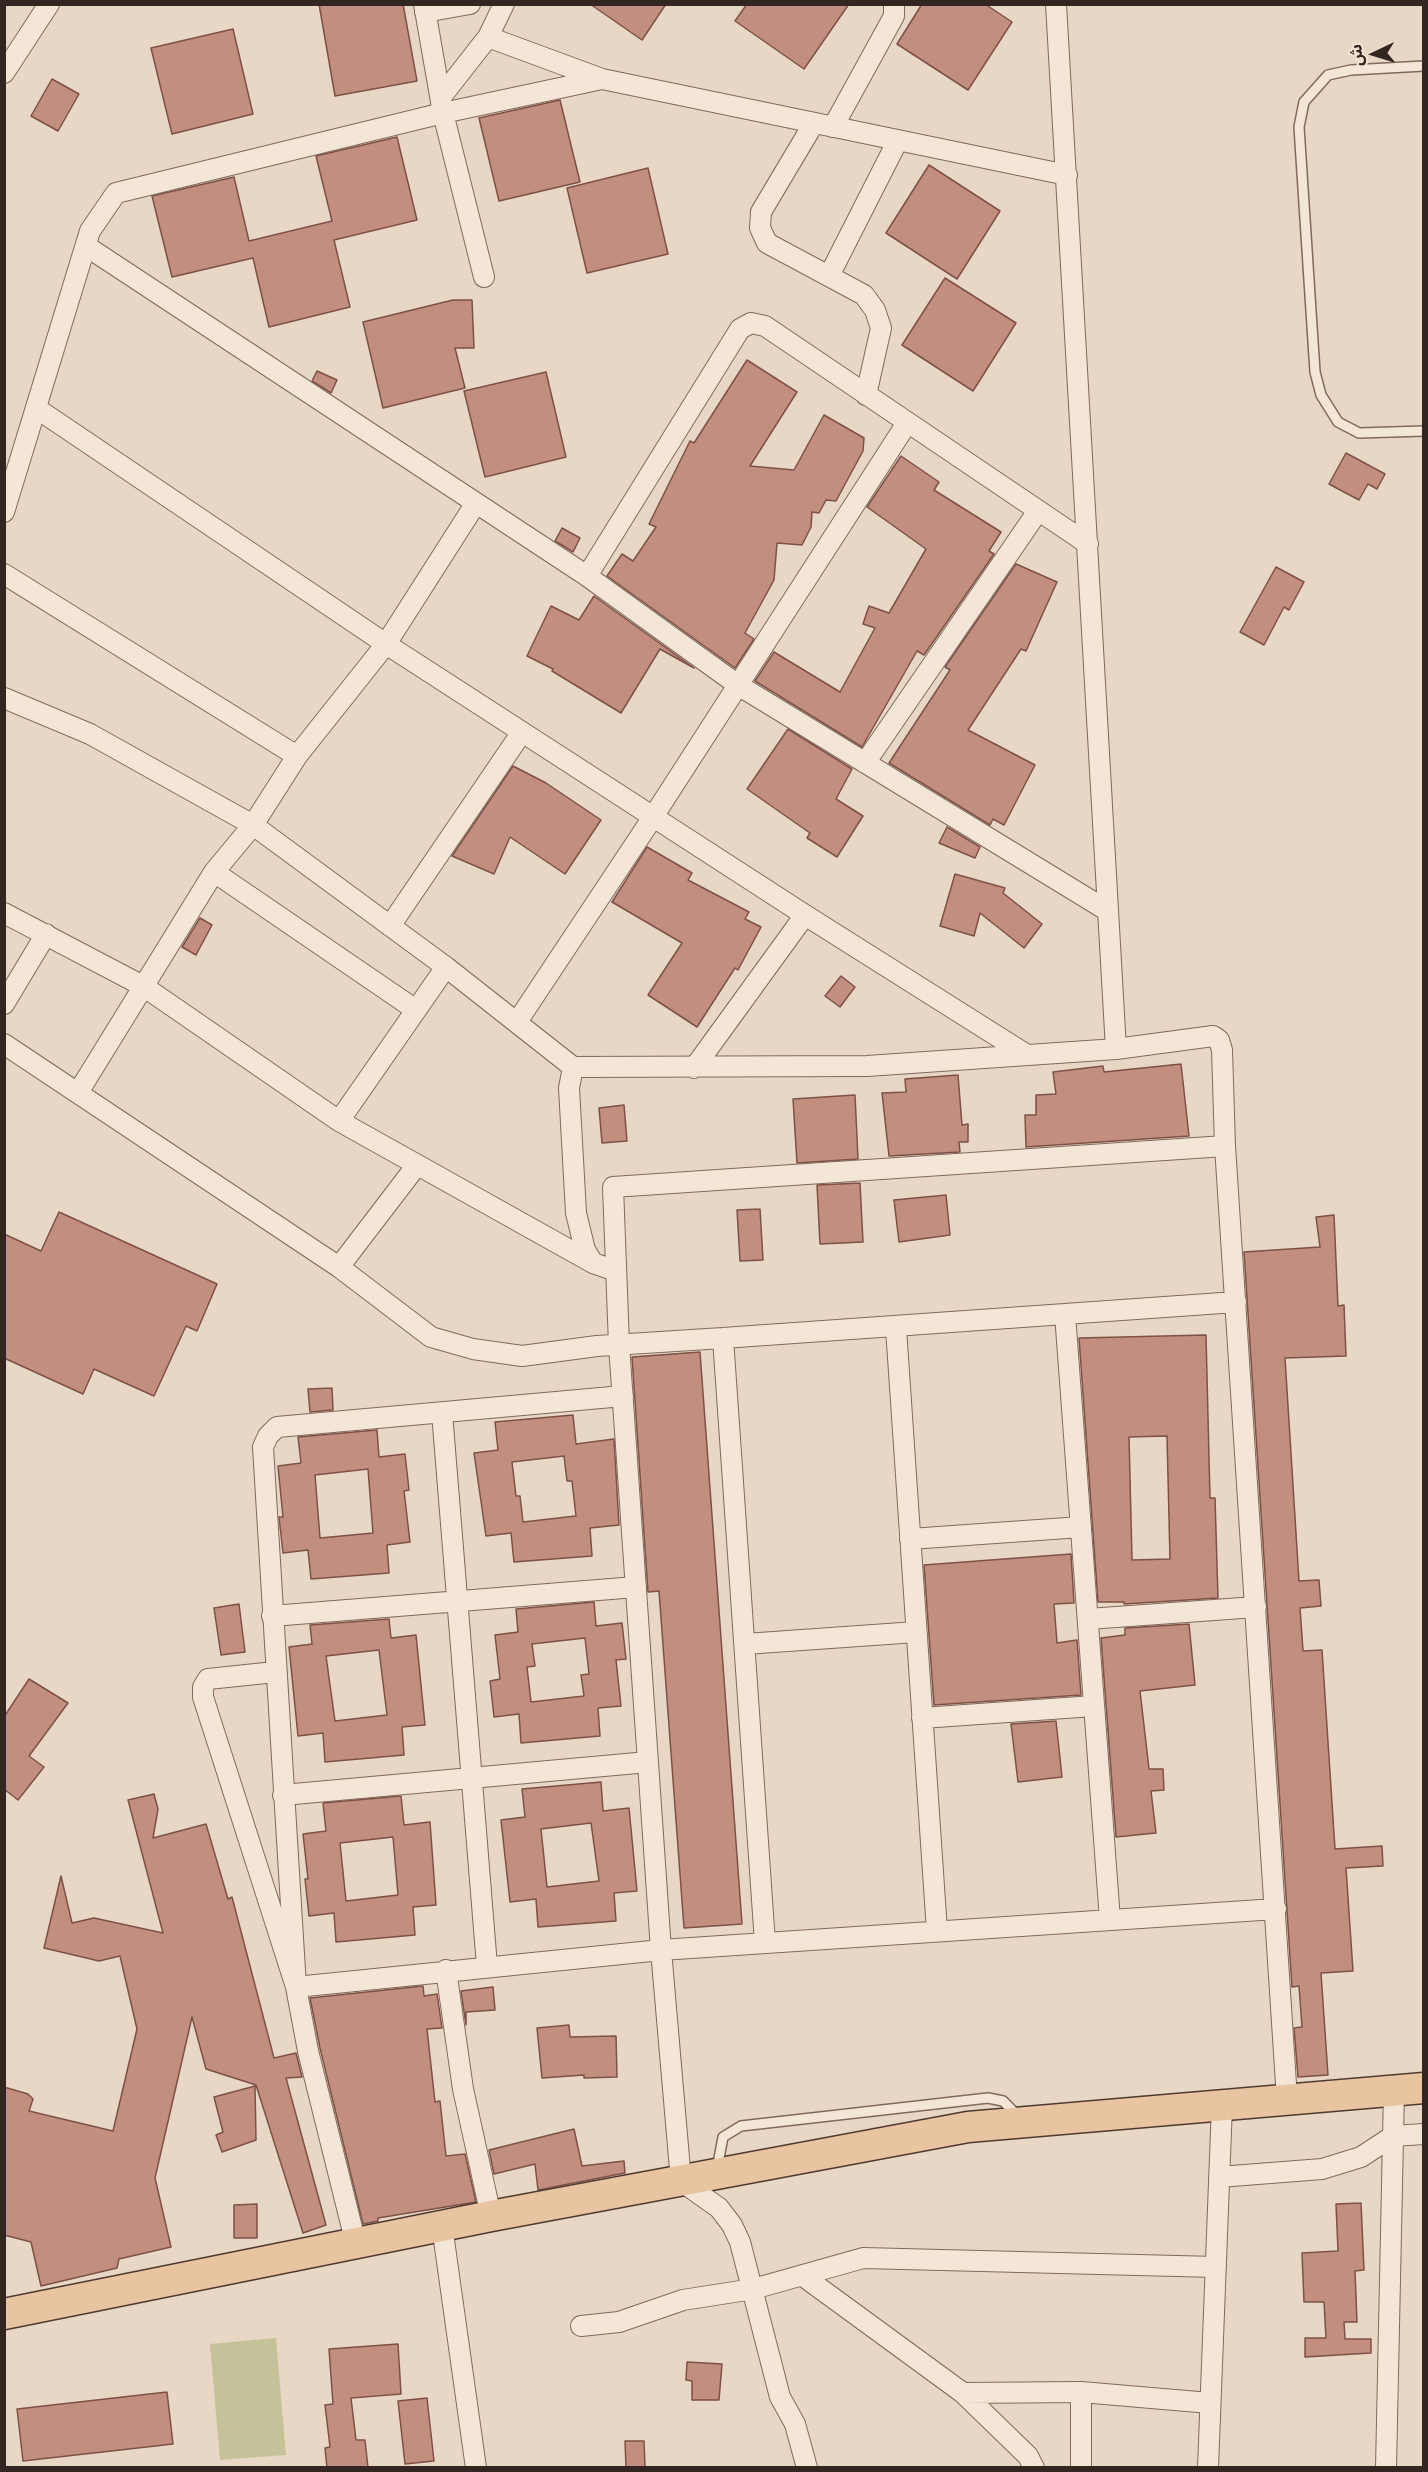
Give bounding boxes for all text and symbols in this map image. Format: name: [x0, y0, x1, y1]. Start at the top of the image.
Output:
north arrow: [1344, 24, 1404, 84]
text: ش: [1345, 44, 1367, 67]

